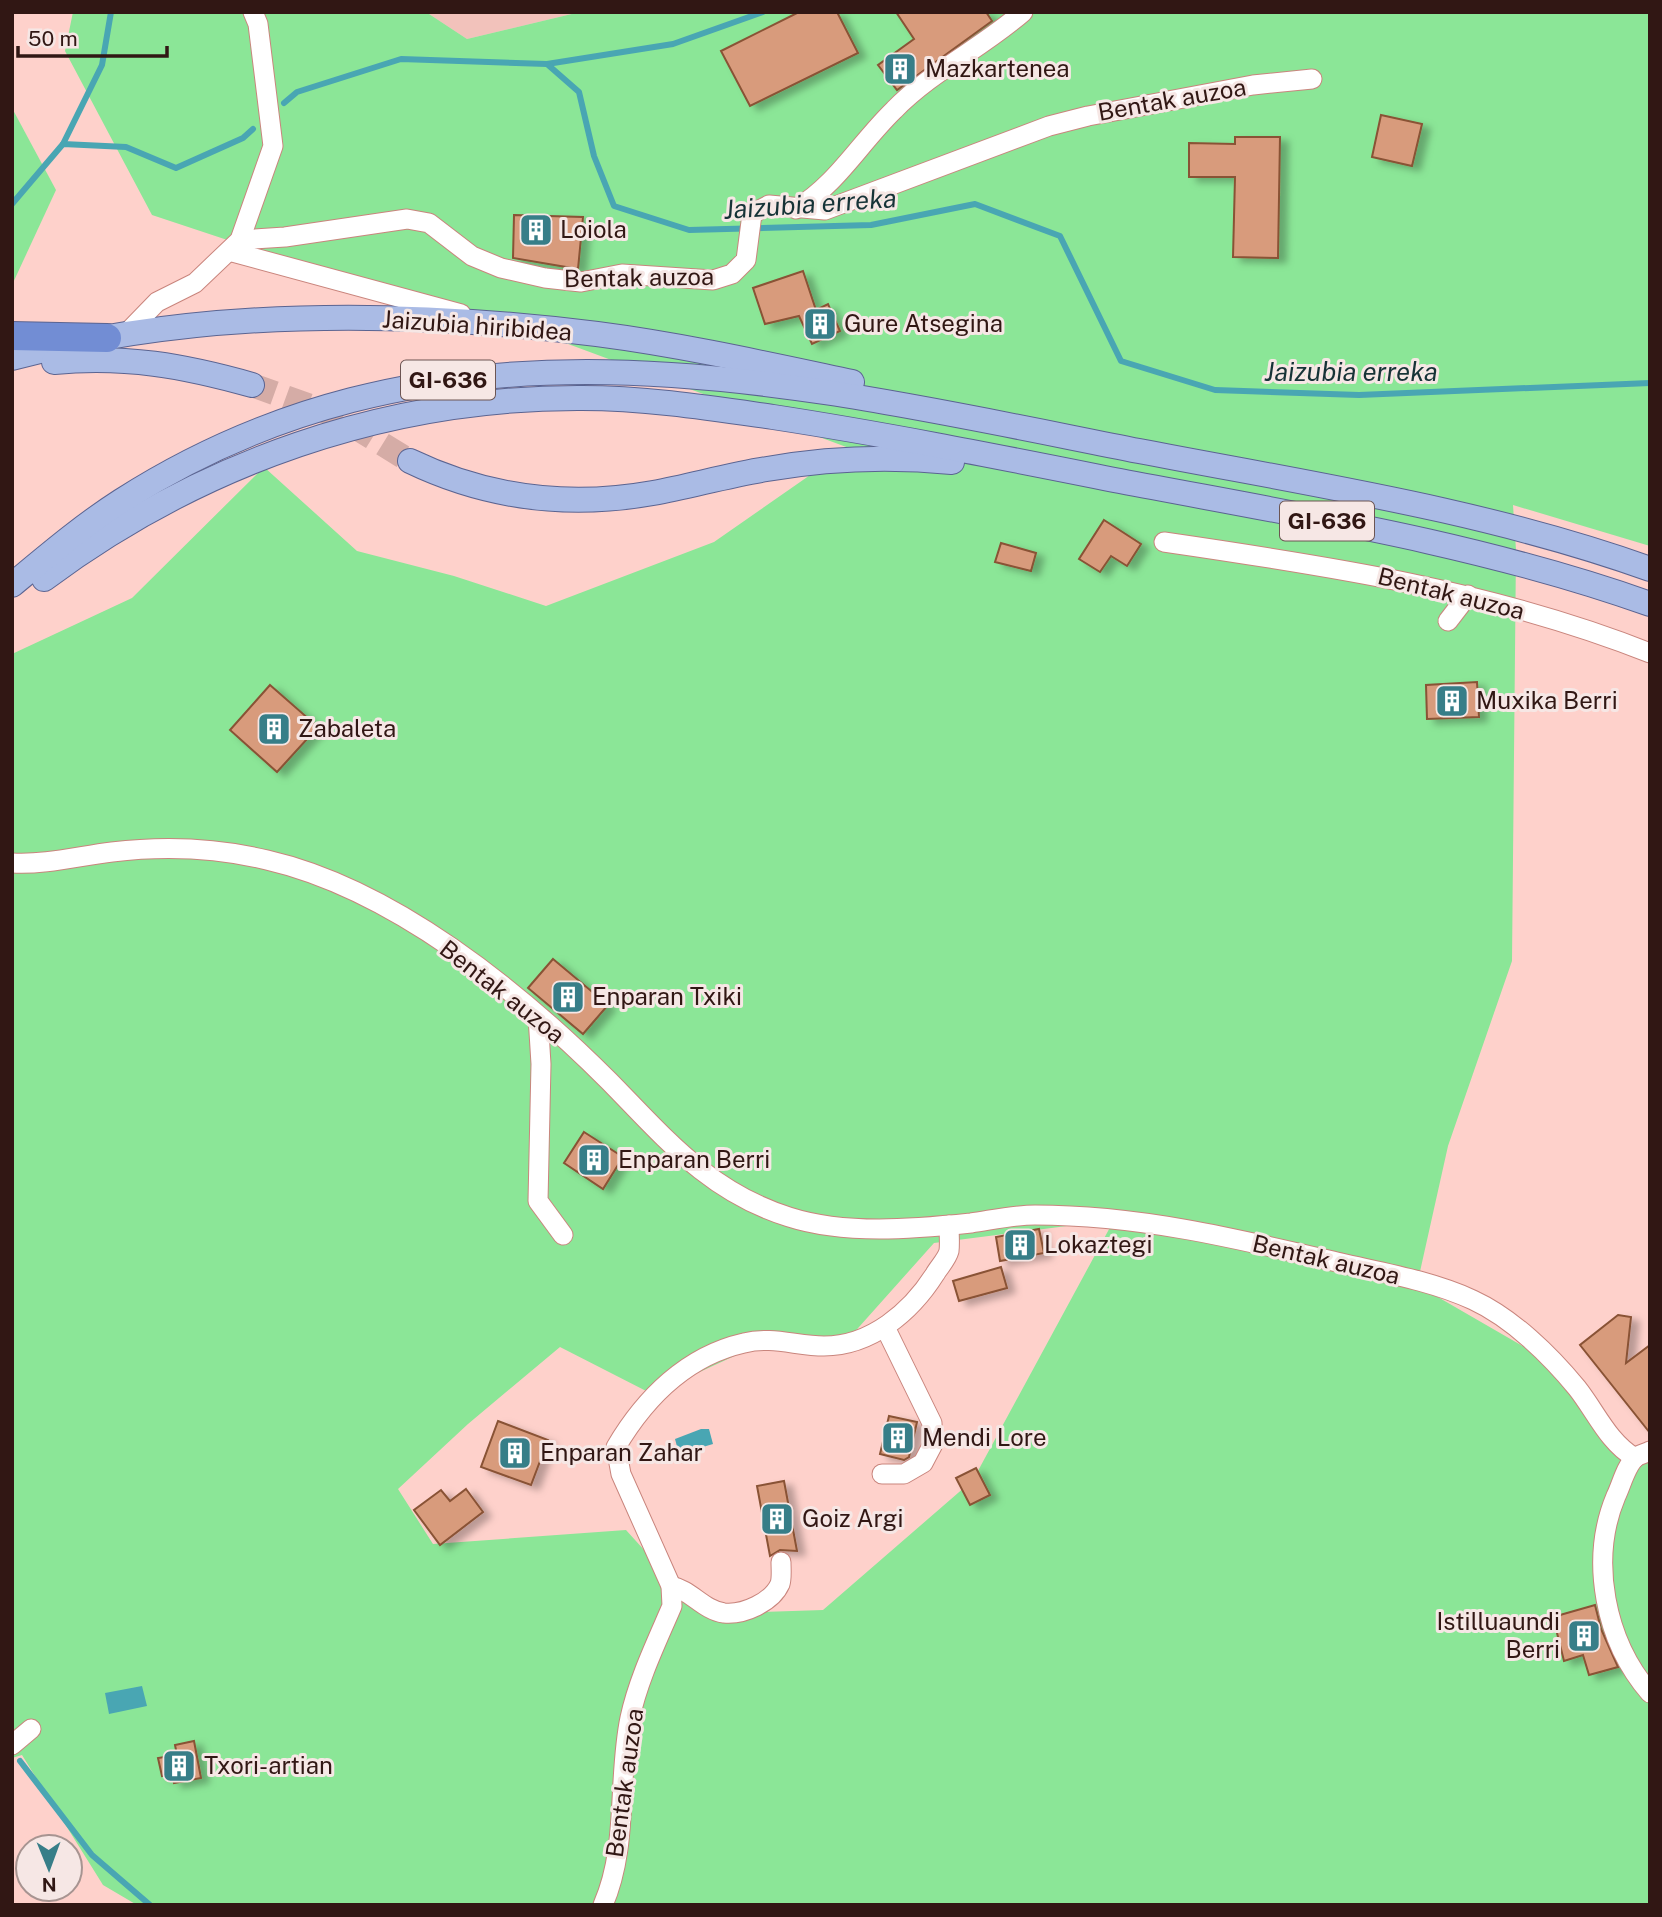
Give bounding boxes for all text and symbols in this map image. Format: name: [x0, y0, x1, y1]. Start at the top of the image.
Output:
scale bar: [18, 14, 166, 58]
text: 50 m: [28, 26, 78, 51]
building icon: Mazkartenea: [881, 50, 919, 88]
place label: Mazkartenea: [925, 54, 1070, 82]
street label: Bentak auzoa: [1095, 72, 1248, 126]
water label: Jaizubia erreka: [722, 182, 898, 225]
building icon: Loiola: [517, 211, 555, 249]
place label: Loiola: [560, 215, 627, 243]
street label: Bentak auzoa: [564, 262, 714, 292]
street label: Jaizubia hiribidea: [381, 304, 573, 346]
building icon: Gure Atsegina: [801, 305, 839, 343]
place label: Gure Atsegina: [844, 309, 1003, 337]
water label: Jaizubia erreka: [1264, 356, 1438, 387]
road number: GI-636: [401, 360, 495, 400]
road number: GI-636: [1280, 502, 1374, 540]
street label: Bentak auzoa: [1375, 561, 1528, 625]
building icon: Muxika Berri: [1433, 682, 1471, 720]
place label: Muxika Berri: [1476, 686, 1618, 714]
building icon: Zabaleta: [255, 710, 293, 748]
place label: Zabaleta: [298, 714, 396, 742]
street label: Bentak auzoa: [435, 934, 570, 1049]
building icon: Enparan Txiki: [549, 978, 587, 1016]
place label: Enparan Txiki: [592, 982, 742, 1010]
building icon: Enparan Berri: [575, 1141, 613, 1179]
place label: Enparan Berri: [618, 1145, 770, 1173]
building icon: Lokaztegi: [1001, 1226, 1039, 1264]
street label: Bentak auzoa: [1250, 1228, 1403, 1290]
place label: Lokaztegi: [1044, 1230, 1152, 1258]
building icon: Mendi Lore: [879, 1419, 917, 1457]
place label: Mendi Lore: [922, 1423, 1047, 1451]
building icon: Enparan Zahar: [496, 1434, 534, 1472]
place label: Enparan Zahar: [540, 1438, 703, 1466]
building icon: Goiz Argi: [758, 1500, 796, 1538]
place label: Goiz Argi: [802, 1504, 903, 1532]
place label: Istilluaundi Berri: [1437, 1607, 1560, 1663]
building icon: Istilluaundi Berri: [1565, 1617, 1603, 1655]
street label: Bentak auzoa: [600, 1707, 648, 1859]
building icon: Txori-artian: [160, 1747, 198, 1785]
place label: Txori-artian: [204, 1751, 333, 1779]
north arrow: [14, 1833, 84, 1903]
text: N: [42, 1874, 57, 1896]

